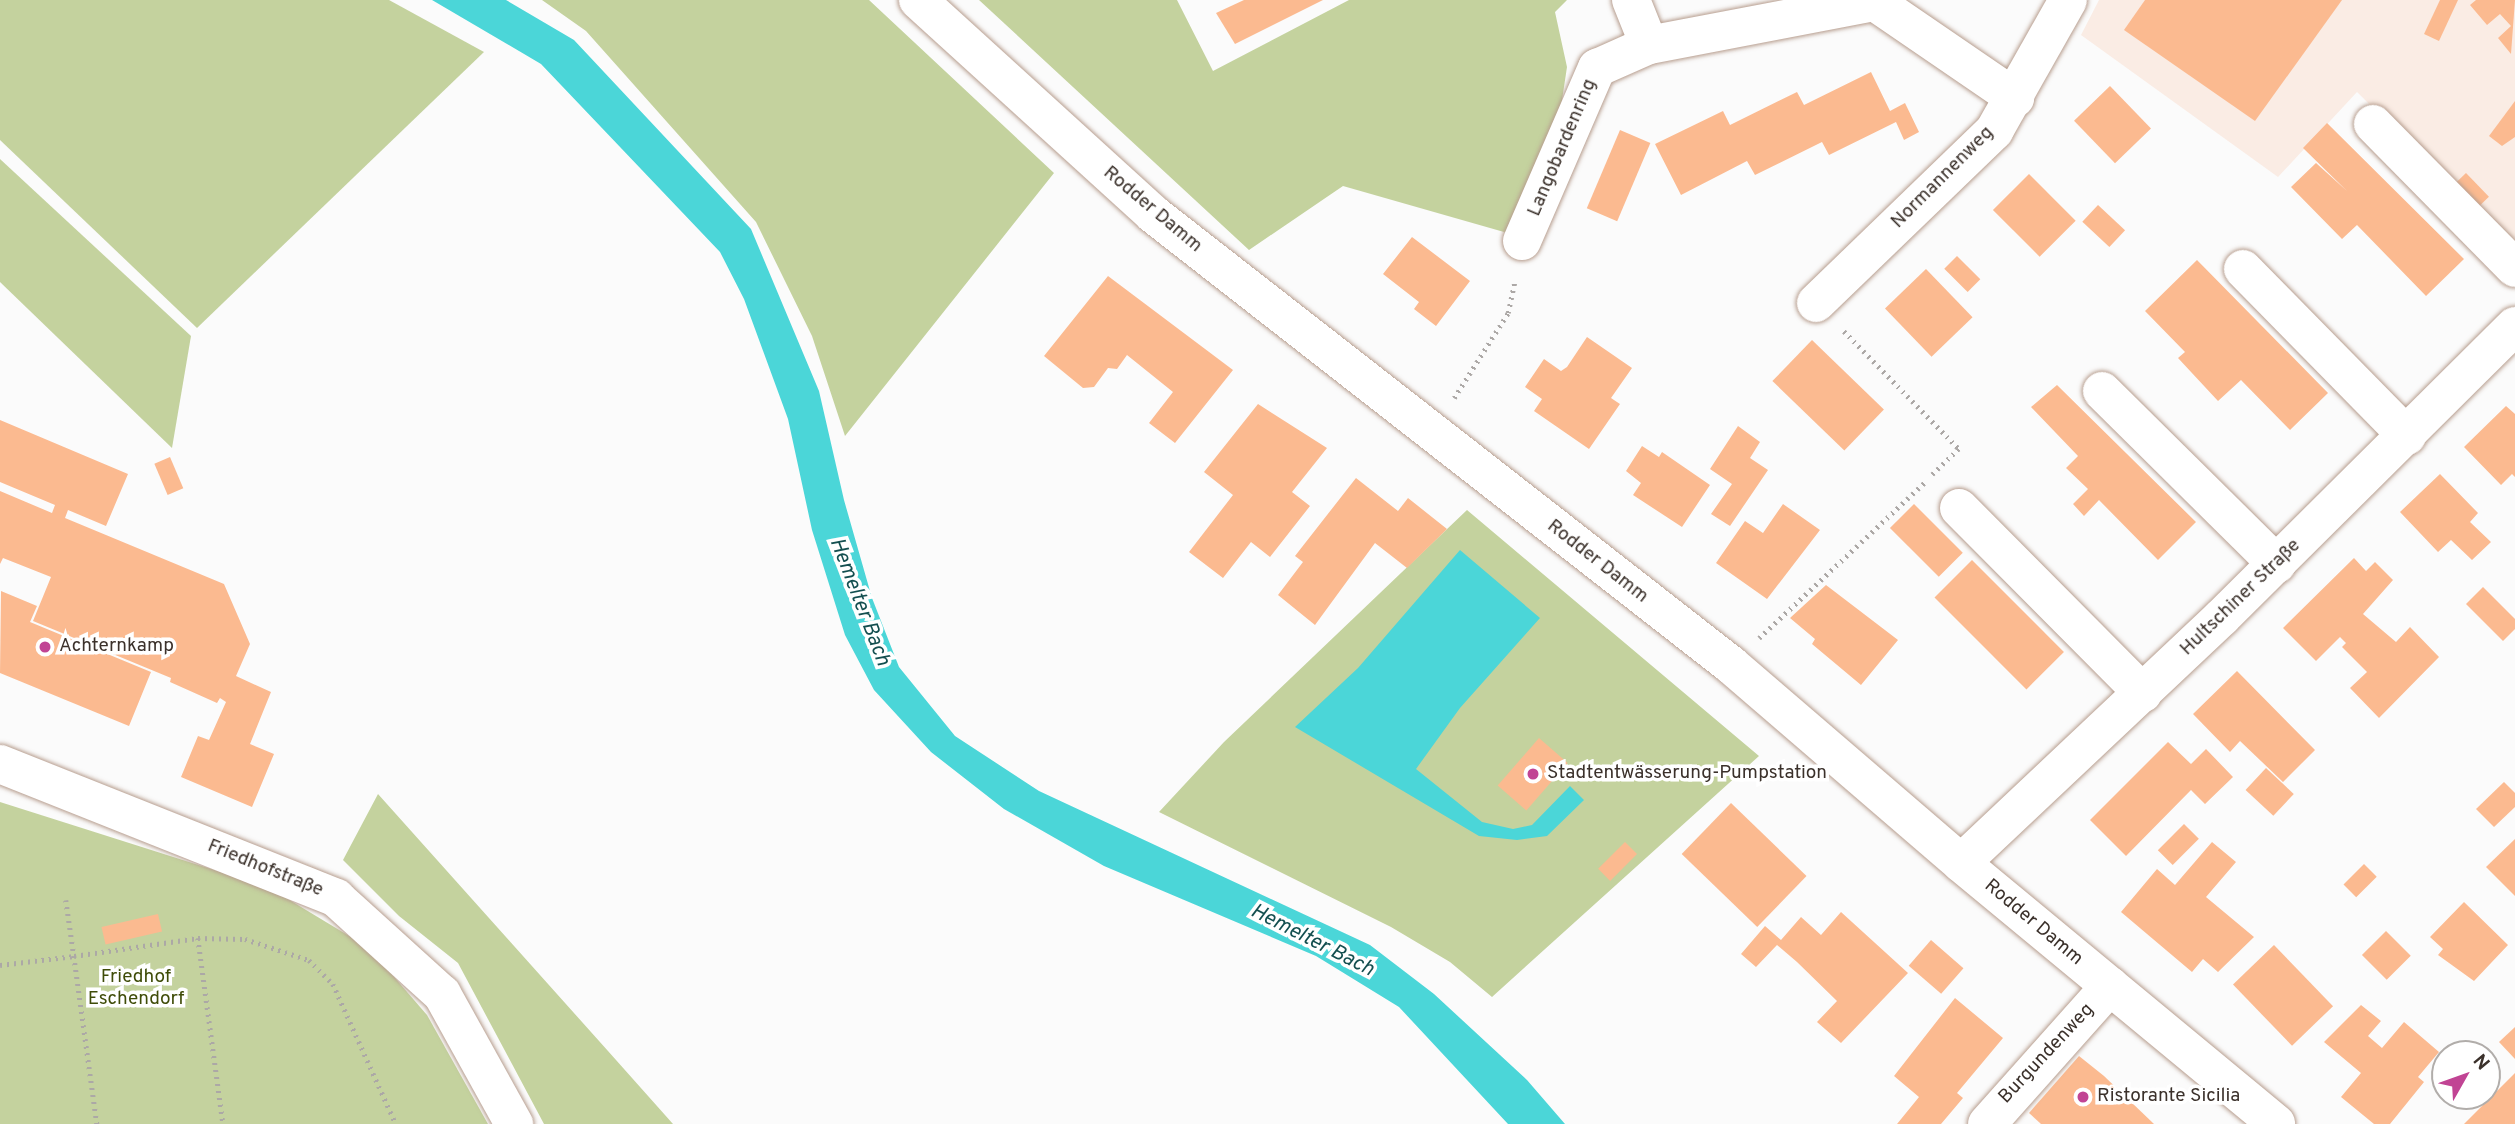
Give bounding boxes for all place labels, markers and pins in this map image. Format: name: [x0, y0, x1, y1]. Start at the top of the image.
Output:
place label: Achternkamp: [59, 636, 174, 658]
marker: Achternkamp: [37, 639, 53, 655]
place label: Stadtentwässerung-Pumpstation: [1547, 763, 1827, 785]
marker: Stadtentwässerung-Pumpstation: [1525, 766, 1541, 782]
place label: Ristorante Sicilia: [2097, 1086, 2240, 1108]
marker: Ristorante Sicilia: [2075, 1089, 2091, 1105]

